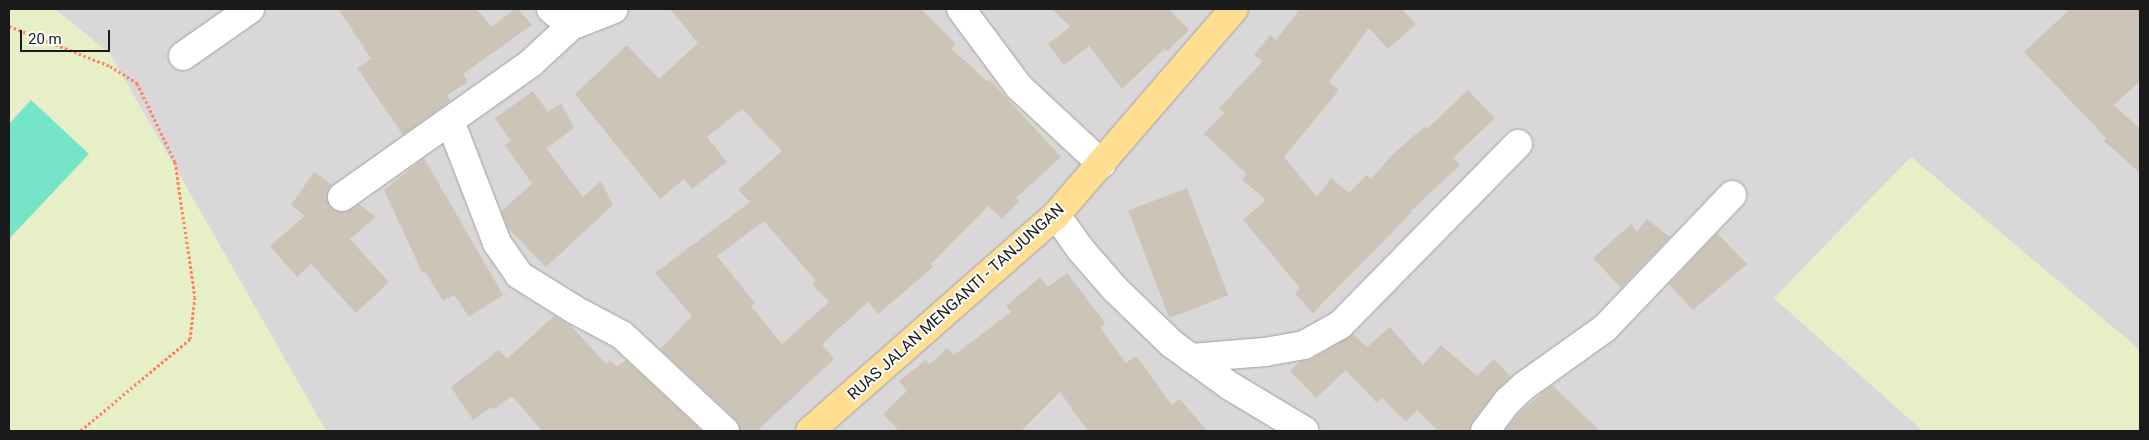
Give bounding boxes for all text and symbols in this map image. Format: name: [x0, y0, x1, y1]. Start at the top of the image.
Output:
scale bar: [22, 20, 112, 52]
text: 20 m: [28, 30, 62, 48]
street label: RUAS JALAN MENGANTI - TANJUNGAN: [844, 199, 1068, 405]

